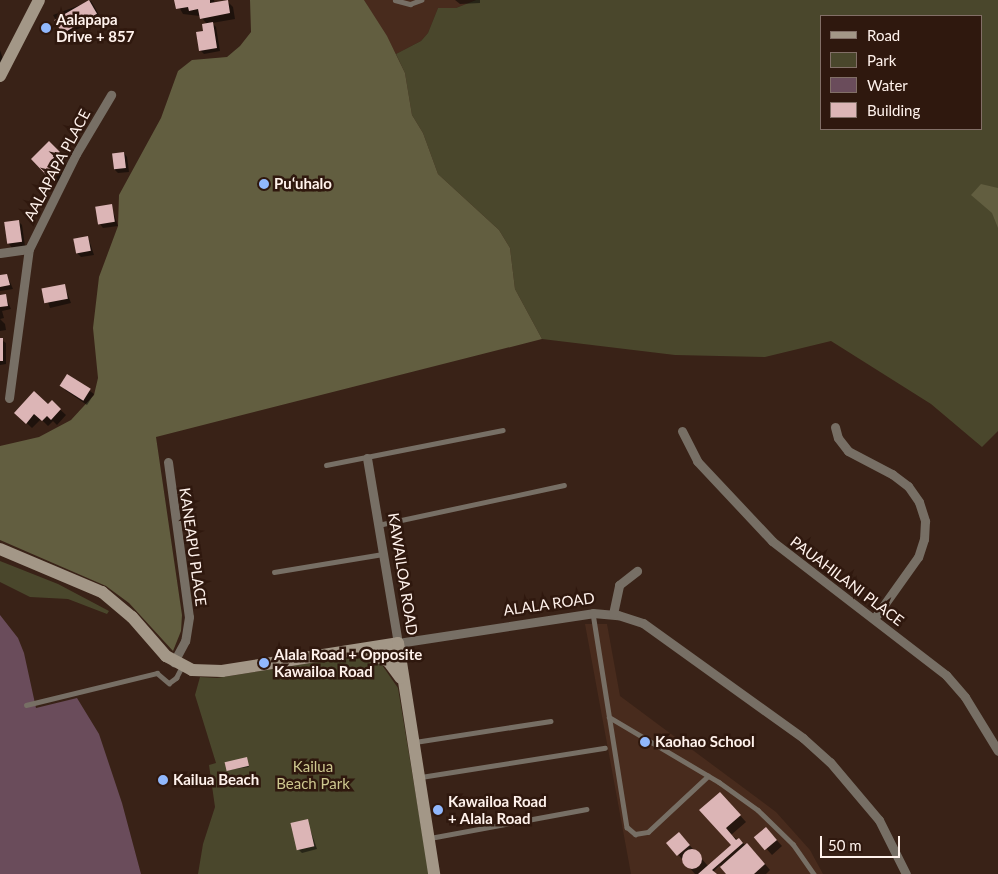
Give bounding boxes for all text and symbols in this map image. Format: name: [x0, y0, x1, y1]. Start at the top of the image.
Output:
place label: Aalapapa Drive + 857: [56, 10, 134, 45]
legend: [820, 15, 983, 130]
marker: Aalapapa Drive + 857: [40, 22, 52, 34]
text: Road: [867, 26, 900, 44]
text: Park: [867, 51, 896, 69]
text: Water: [867, 76, 908, 94]
text: Building: [867, 101, 920, 119]
street label: AALAPAPA PLACE: [20, 106, 94, 224]
place label: Puʻuhalo: [274, 175, 332, 193]
marker: Puʻuhalo: [258, 178, 270, 190]
street label: KANEAPU PLACE: [176, 487, 210, 607]
street label: KAWAILOA ROAD: [384, 511, 422, 637]
street label: PAUAHILANI PLACE: [787, 532, 907, 630]
street label: ALALA ROAD: [502, 589, 596, 619]
place label: Alala Road + Opposite Kawailoa Road: [274, 645, 422, 680]
marker: Alala Road + Opposite Kawailoa Road: [258, 657, 270, 669]
place label: Kaohao School: [655, 733, 755, 751]
marker: Kaohao School: [639, 736, 651, 748]
park label: Kailua Beach Park: [276, 757, 350, 792]
place label: Kailua Beach: [173, 771, 259, 789]
marker: Kailua Beach: [157, 774, 169, 786]
place label: Kawailoa Road + Alala Road: [448, 792, 547, 827]
marker: Kawailoa Road + Alala Road: [432, 804, 444, 816]
scale bar: [823, 826, 903, 858]
text: 50 m: [828, 836, 862, 854]

